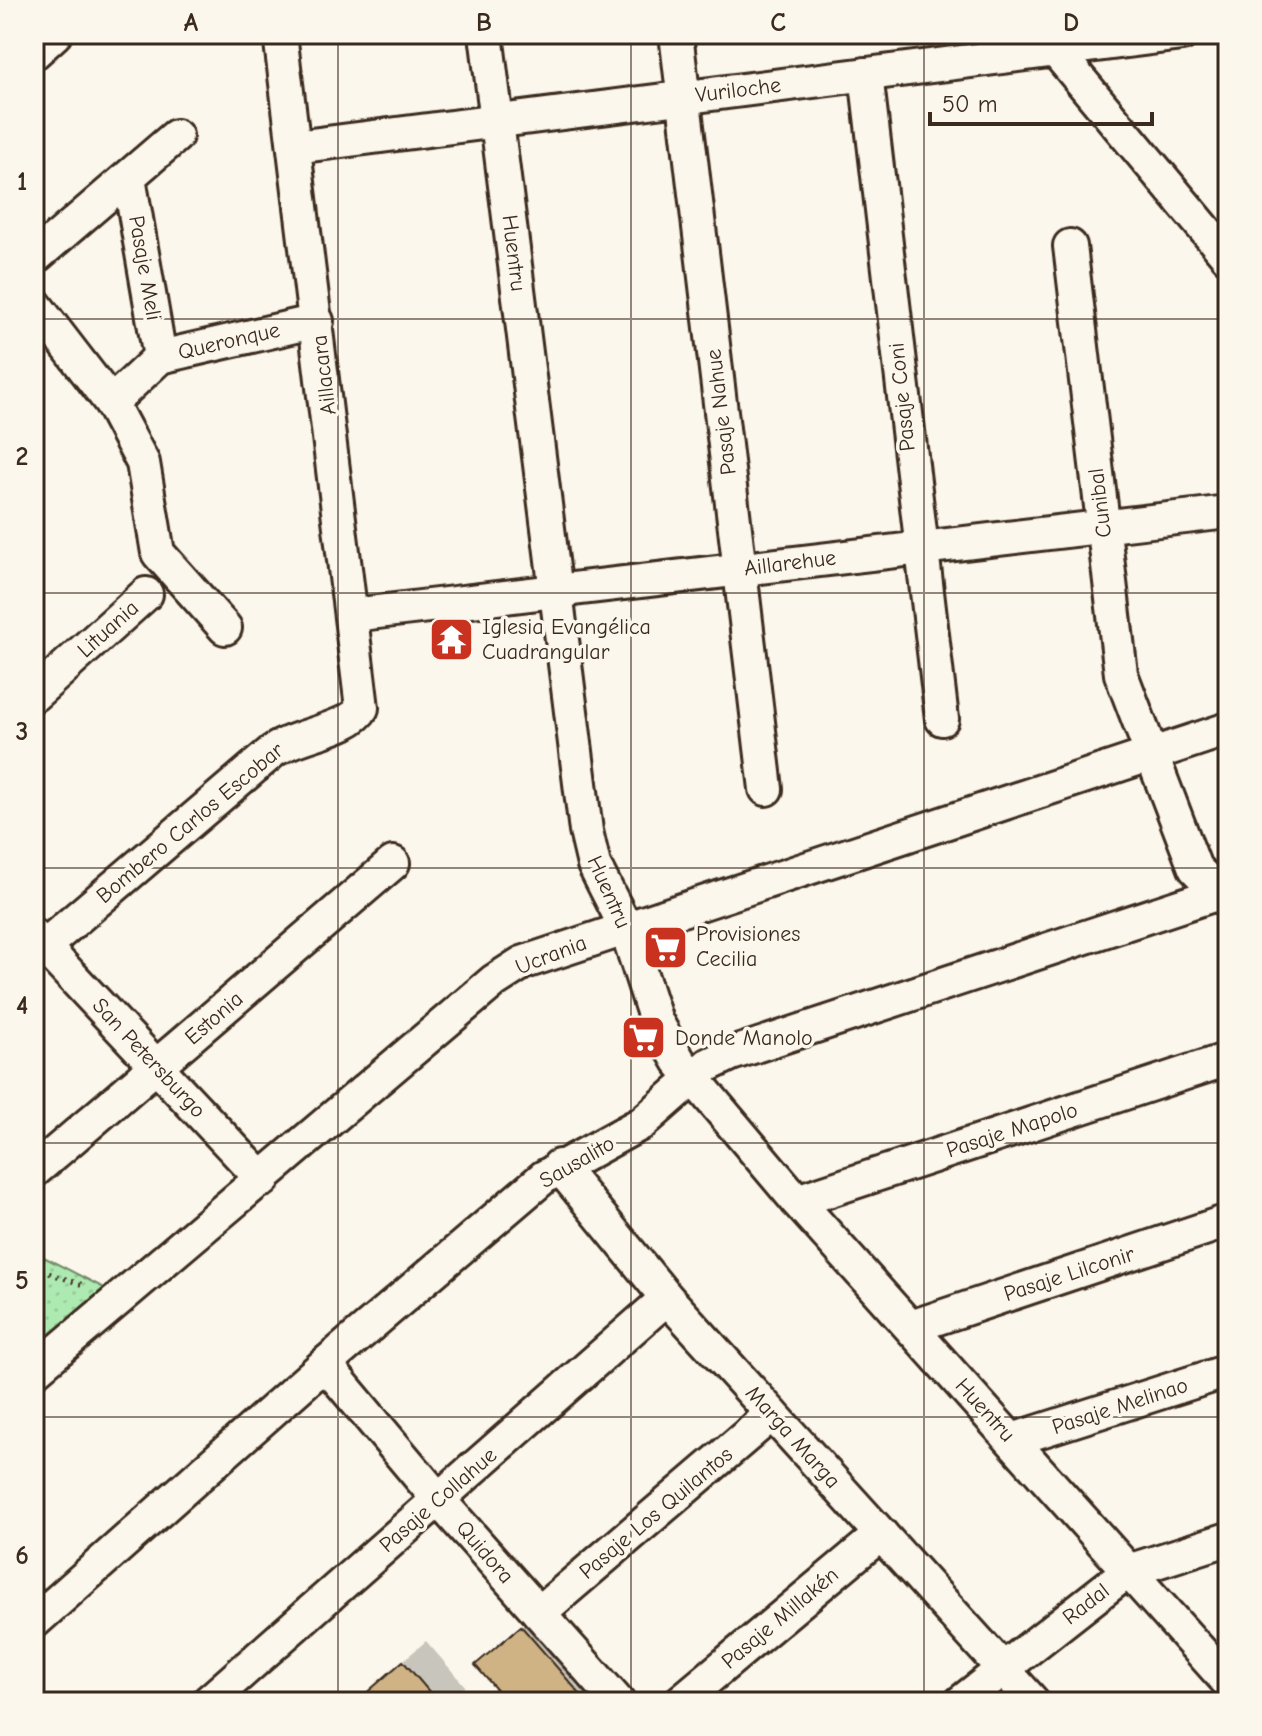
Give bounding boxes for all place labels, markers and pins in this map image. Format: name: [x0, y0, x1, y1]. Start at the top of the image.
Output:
place label: Iglesia Evangélica Cuadrangular: [482, 614, 651, 665]
temple icon: Iglesia Evangélica Cuadrangular: [427, 616, 475, 664]
place label: Provisiones Cecilia: [696, 921, 800, 972]
supermarket icon: Provisiones Cecilia: [641, 923, 689, 971]
supermarket icon: Donde Manolo: [620, 1014, 668, 1062]
place label: Donde Manolo: [675, 1025, 813, 1051]

